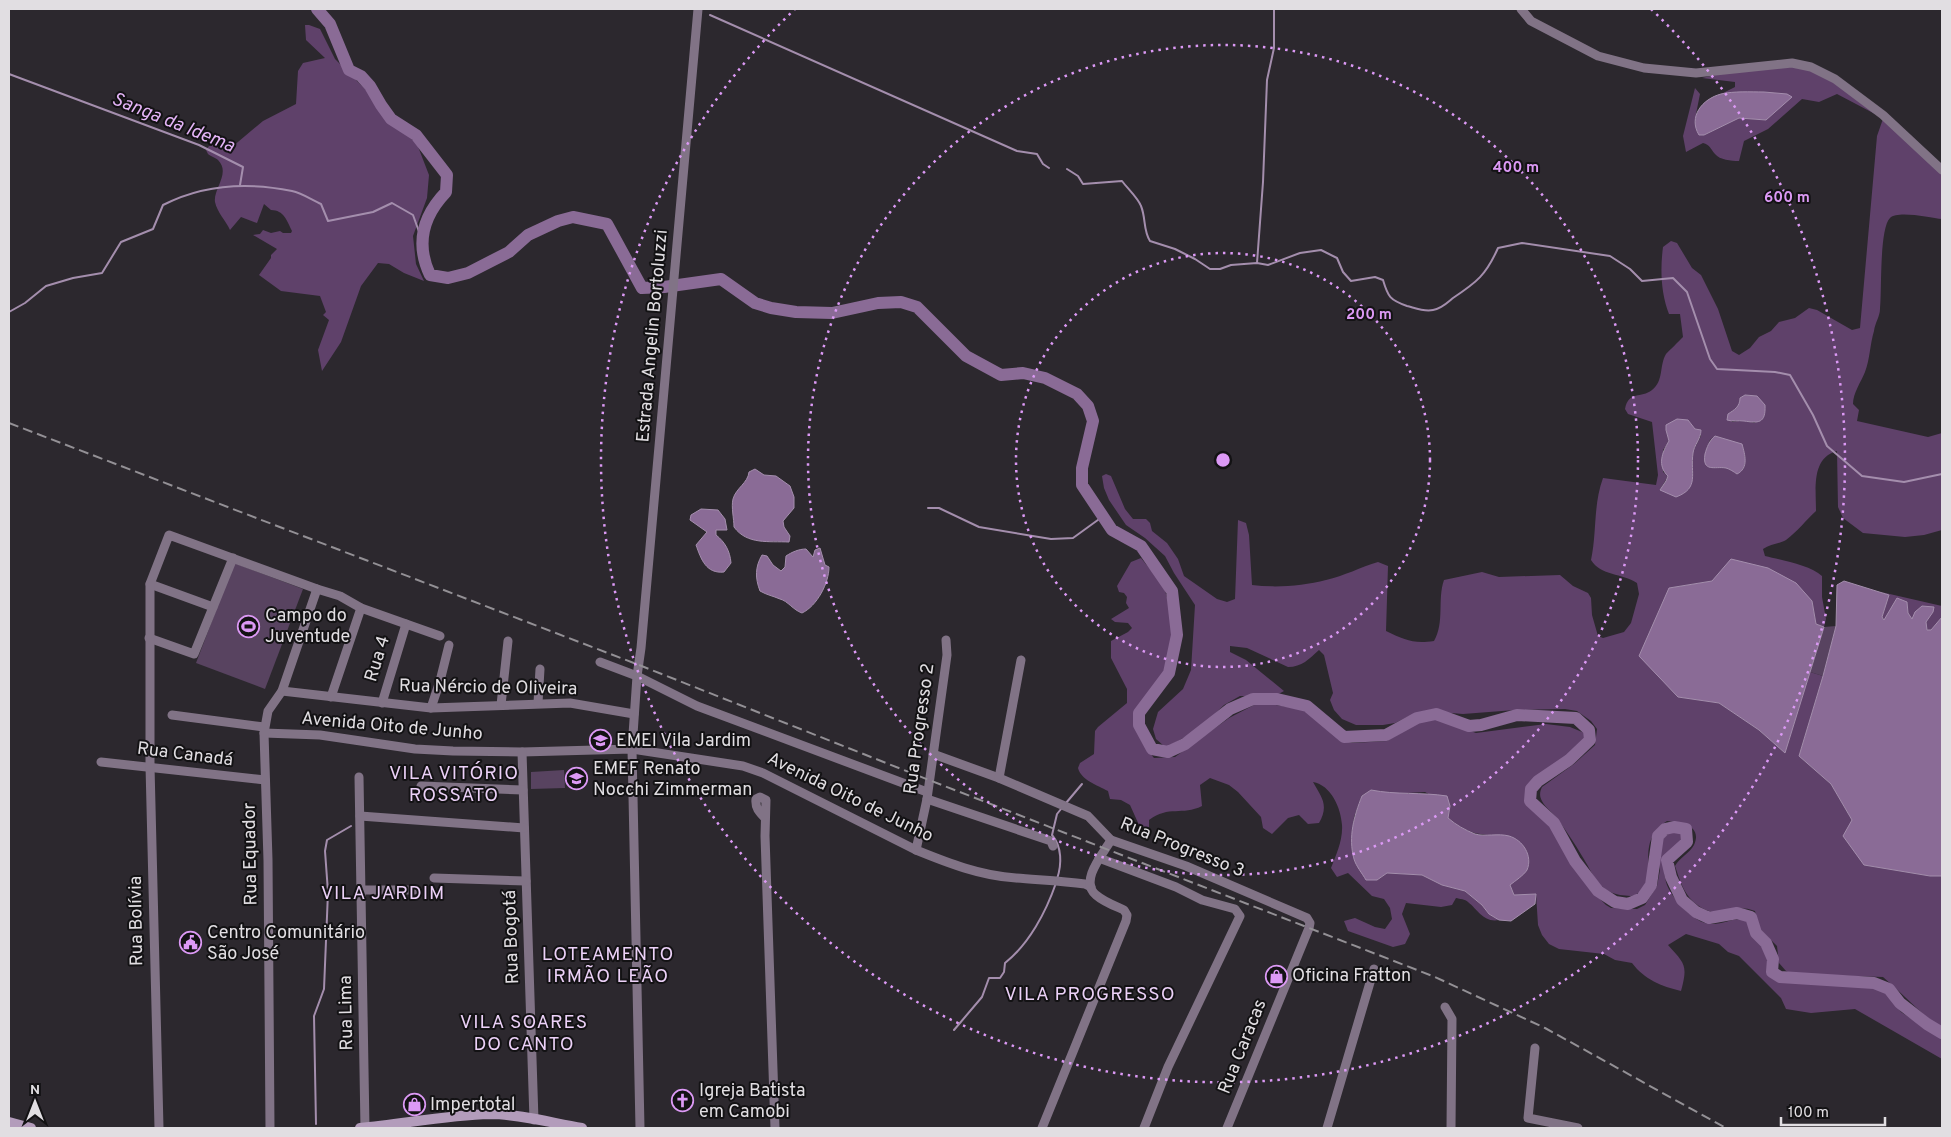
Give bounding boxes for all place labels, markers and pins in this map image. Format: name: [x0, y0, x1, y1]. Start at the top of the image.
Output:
centre of rings: [1214, 451, 1232, 469]
place label: Campo do Juventude: [265, 605, 350, 649]
sports icon: Campo do Juventude: [237, 614, 261, 638]
school or university icon: EMEI Vila Jardim: [588, 729, 612, 753]
place label: EMEI Vila Jardim: [616, 730, 751, 753]
place label: EMEF Renato Nocchi Zimmerman: [593, 758, 752, 802]
school or university icon: EMEF Renato Nocchi Zimmerman: [565, 767, 589, 791]
place label: Centro Comunitário São José: [207, 922, 365, 966]
public building icon: Centro Comunitário São José: [179, 931, 203, 955]
shop icon: Oficina Fratton: [1264, 964, 1288, 988]
place label: Oficina Fratton: [1292, 965, 1411, 988]
place label: Igreja Batista em Camobi: [699, 1080, 805, 1124]
church icon: Igreja Batista em Camobi: [671, 1089, 695, 1113]
shop icon: Impertotal: [402, 1093, 426, 1117]
place label: Impertotal: [430, 1094, 515, 1117]

